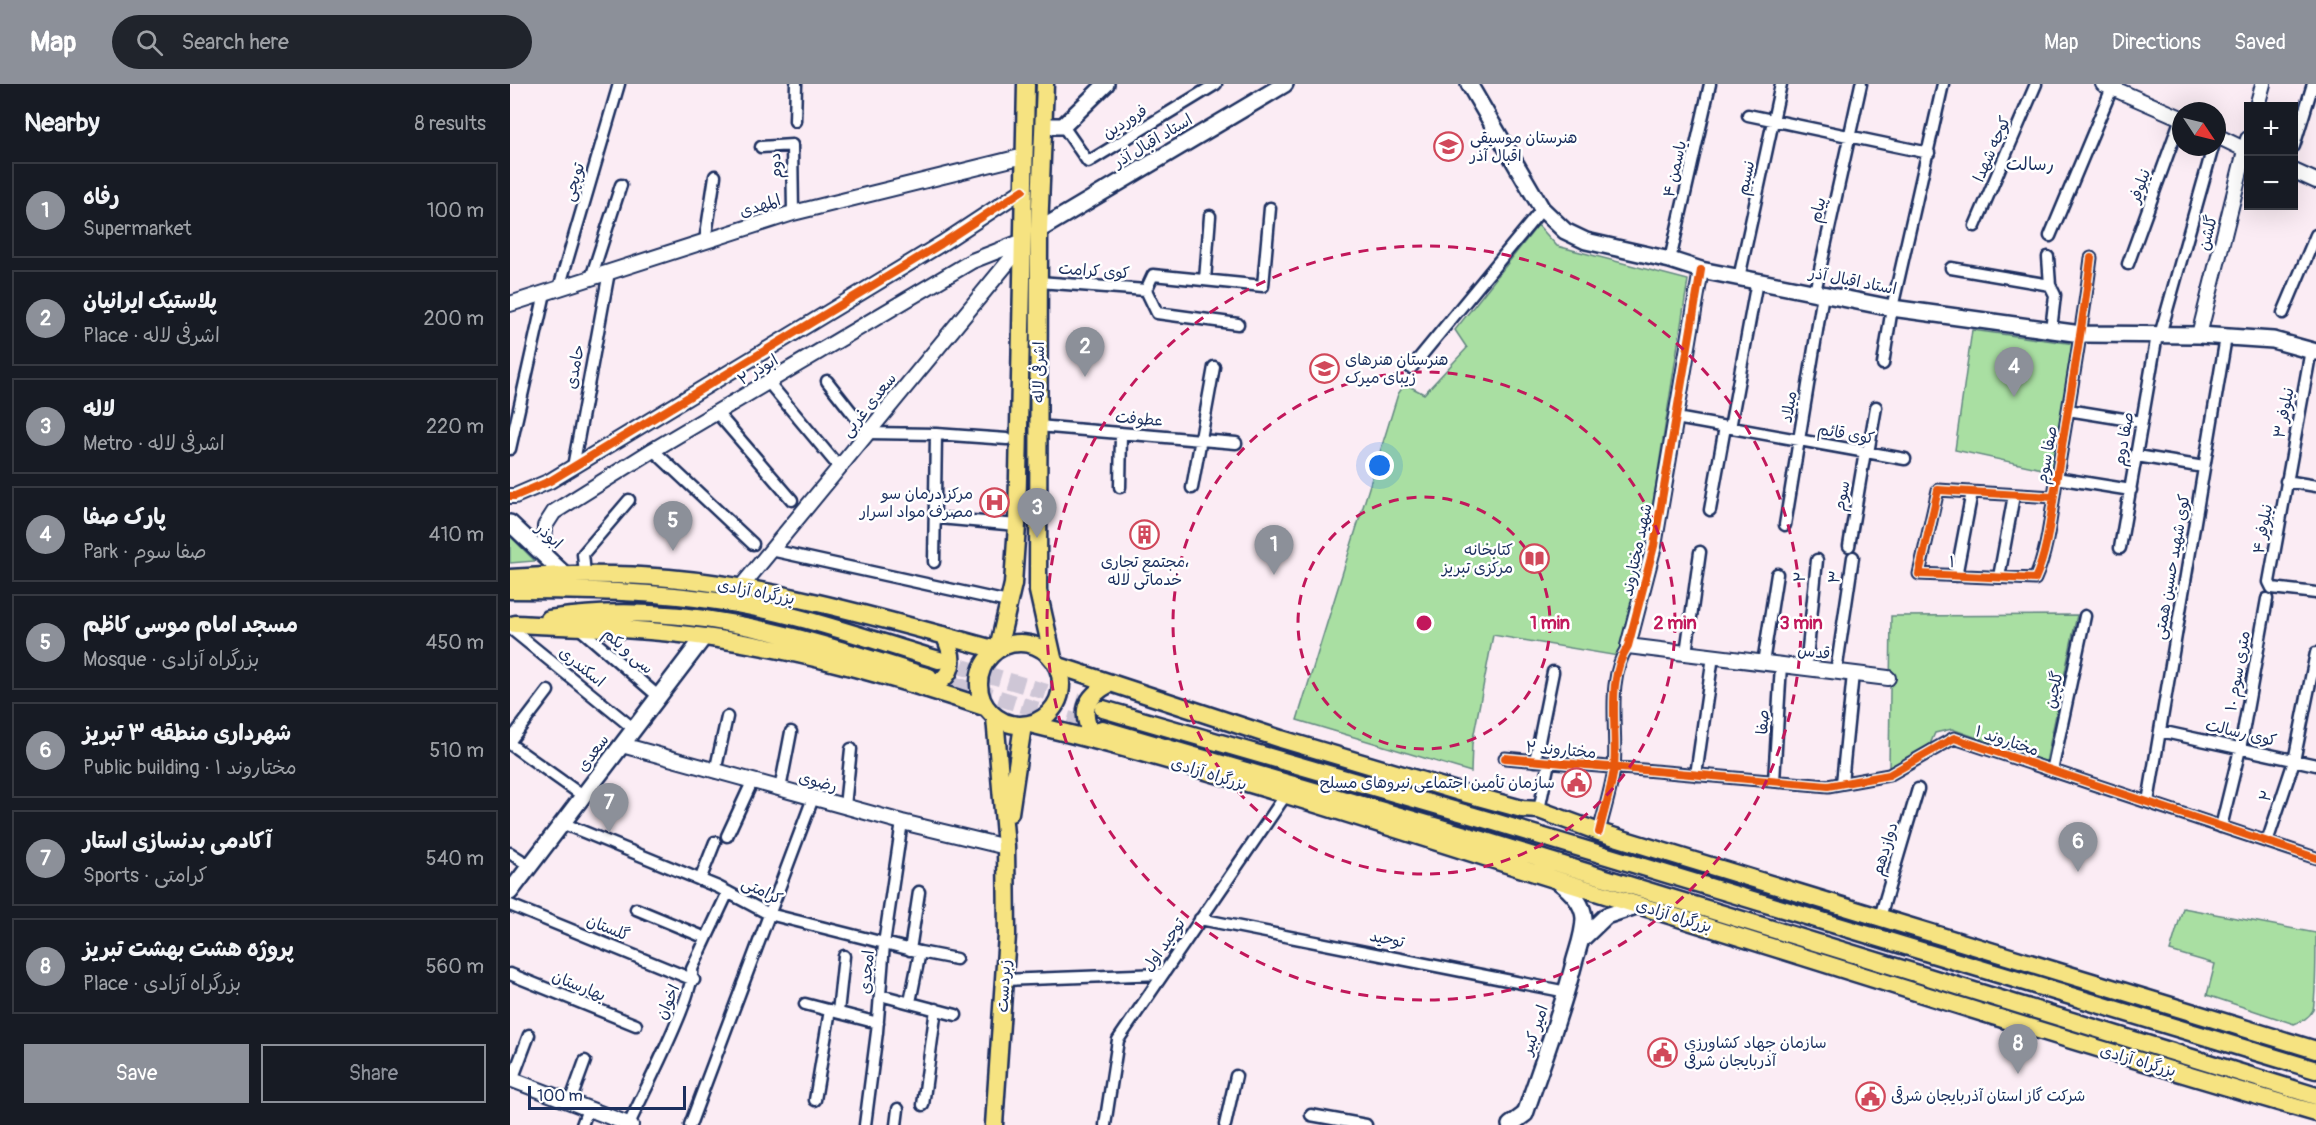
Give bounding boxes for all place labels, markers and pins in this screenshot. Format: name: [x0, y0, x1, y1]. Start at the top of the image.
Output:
place label: هنرستان موسیقی اقبال آذر: [1468, 128, 1577, 166]
school or university icon: هنرستان موسیقی اقبال آذر: [1433, 131, 1465, 163]
pin: 2: [1066, 328, 1104, 377]
pin: 4: [1994, 348, 2034, 397]
place label: هنرستان هنرهای زیبای میرک: [1345, 350, 1449, 388]
school or university icon: هنرستان هنرهای زیبای میرک: [1308, 353, 1340, 385]
place label: مرکز درمان سو مصرف مواد اسرار: [858, 484, 973, 522]
hospital icon: مرکز درمان سو مصرف مواد اسرار: [978, 487, 1010, 519]
pin: 3: [1018, 488, 1056, 538]
pin: 5: [654, 502, 692, 551]
building icon: مجتمع تجاری، خدماتی لاله: [1129, 518, 1161, 550]
pin: 1: [1254, 526, 1293, 575]
place label: کتابخانه مرکزى تبریز: [1440, 540, 1513, 578]
library icon: کتابخانه مرکزى تبریز: [1518, 543, 1550, 575]
place label: مجتمع تجاری، خدماتی لاله: [1101, 552, 1189, 590]
centre of rings: [1414, 613, 1434, 633]
public building icon: سازمان تأمین اجتماعی نیروهای مسلح: [1560, 767, 1592, 799]
place label: سازمان تأمین اجتماعی نیروهای مسلح: [1320, 773, 1555, 793]
pin: 7: [590, 784, 628, 833]
pin: 6: [2058, 822, 2098, 872]
pin: 8: [1998, 1024, 2038, 1074]
place label: سازمان جهاد کشاورزی آذربایجان شرقی: [1684, 1033, 1827, 1071]
public building icon: سازمان جهاد کشاورزی آذربایجان شرقی: [1647, 1036, 1679, 1068]
public building icon: شرکت گاز استان آذربایجان شرقی: [1854, 1080, 1886, 1112]
place label: شرکت گاز استان آذربایجان شرقی: [1891, 1085, 2085, 1106]

